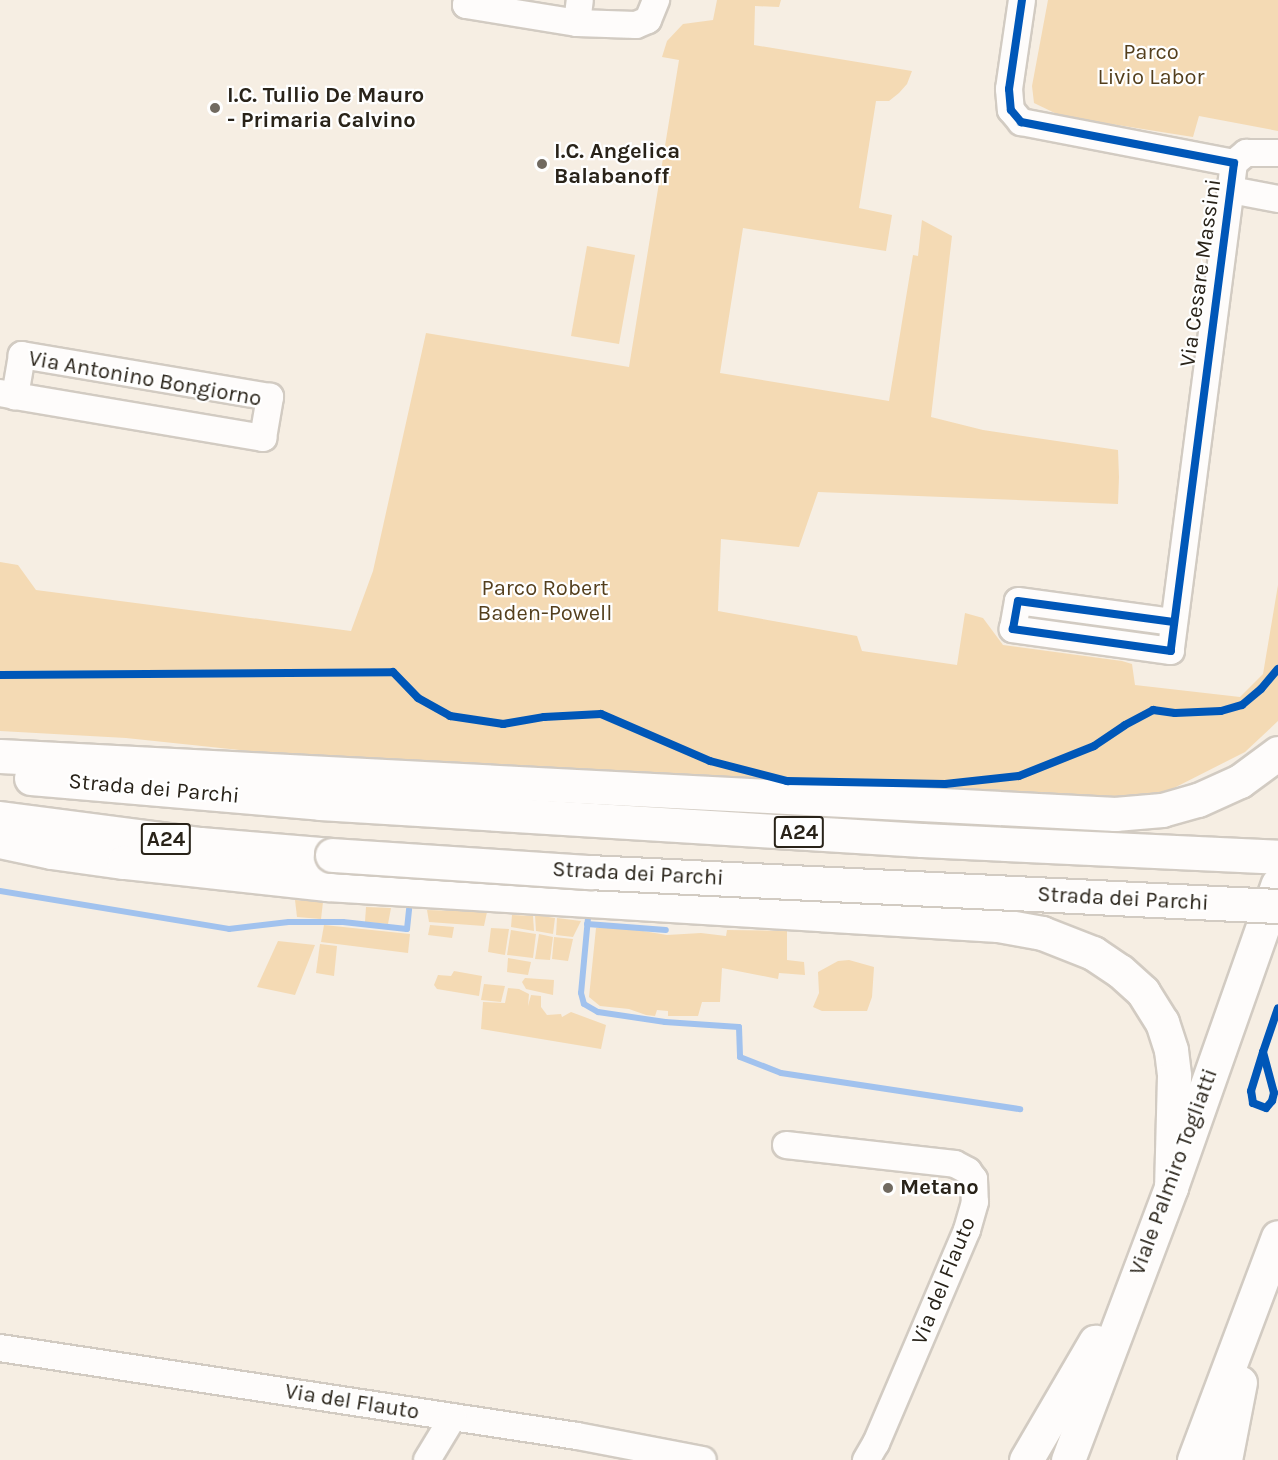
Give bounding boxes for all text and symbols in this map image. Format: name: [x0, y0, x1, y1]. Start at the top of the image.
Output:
park label: Parco Livio Labor: [1097, 39, 1205, 90]
place label: I.C. Tullio De Mauro - Primaria Calvino: [227, 82, 424, 134]
marker: I.C. Tullio De Mauro - Primaria Calvino: [208, 101, 222, 115]
place label: I.C. Angelica Balabanoff: [554, 138, 680, 190]
marker: I.C. Angelica Balabanoff: [535, 157, 549, 171]
street label: Via Cesare Massini: [1175, 177, 1227, 369]
street label: Via Antonino Bongiorno: [26, 346, 264, 412]
park label: Parco Robert Baden-Powell: [478, 575, 612, 626]
street label: Strada dei Parchi: [67, 768, 241, 810]
road number: A24: [774, 814, 824, 850]
road number: A24: [140, 821, 192, 857]
street label: Strada dei Parchi: [552, 856, 724, 892]
street label: Strada dei Parchi: [1037, 881, 1209, 917]
street label: Viale Palmiro Togliatti: [1124, 1065, 1224, 1279]
place label: Metano: [900, 1175, 979, 1201]
marker: Metano: [881, 1181, 895, 1195]
street label: Via del Flauto: [906, 1213, 982, 1349]
street label: Via del Flauto: [283, 1378, 421, 1426]

